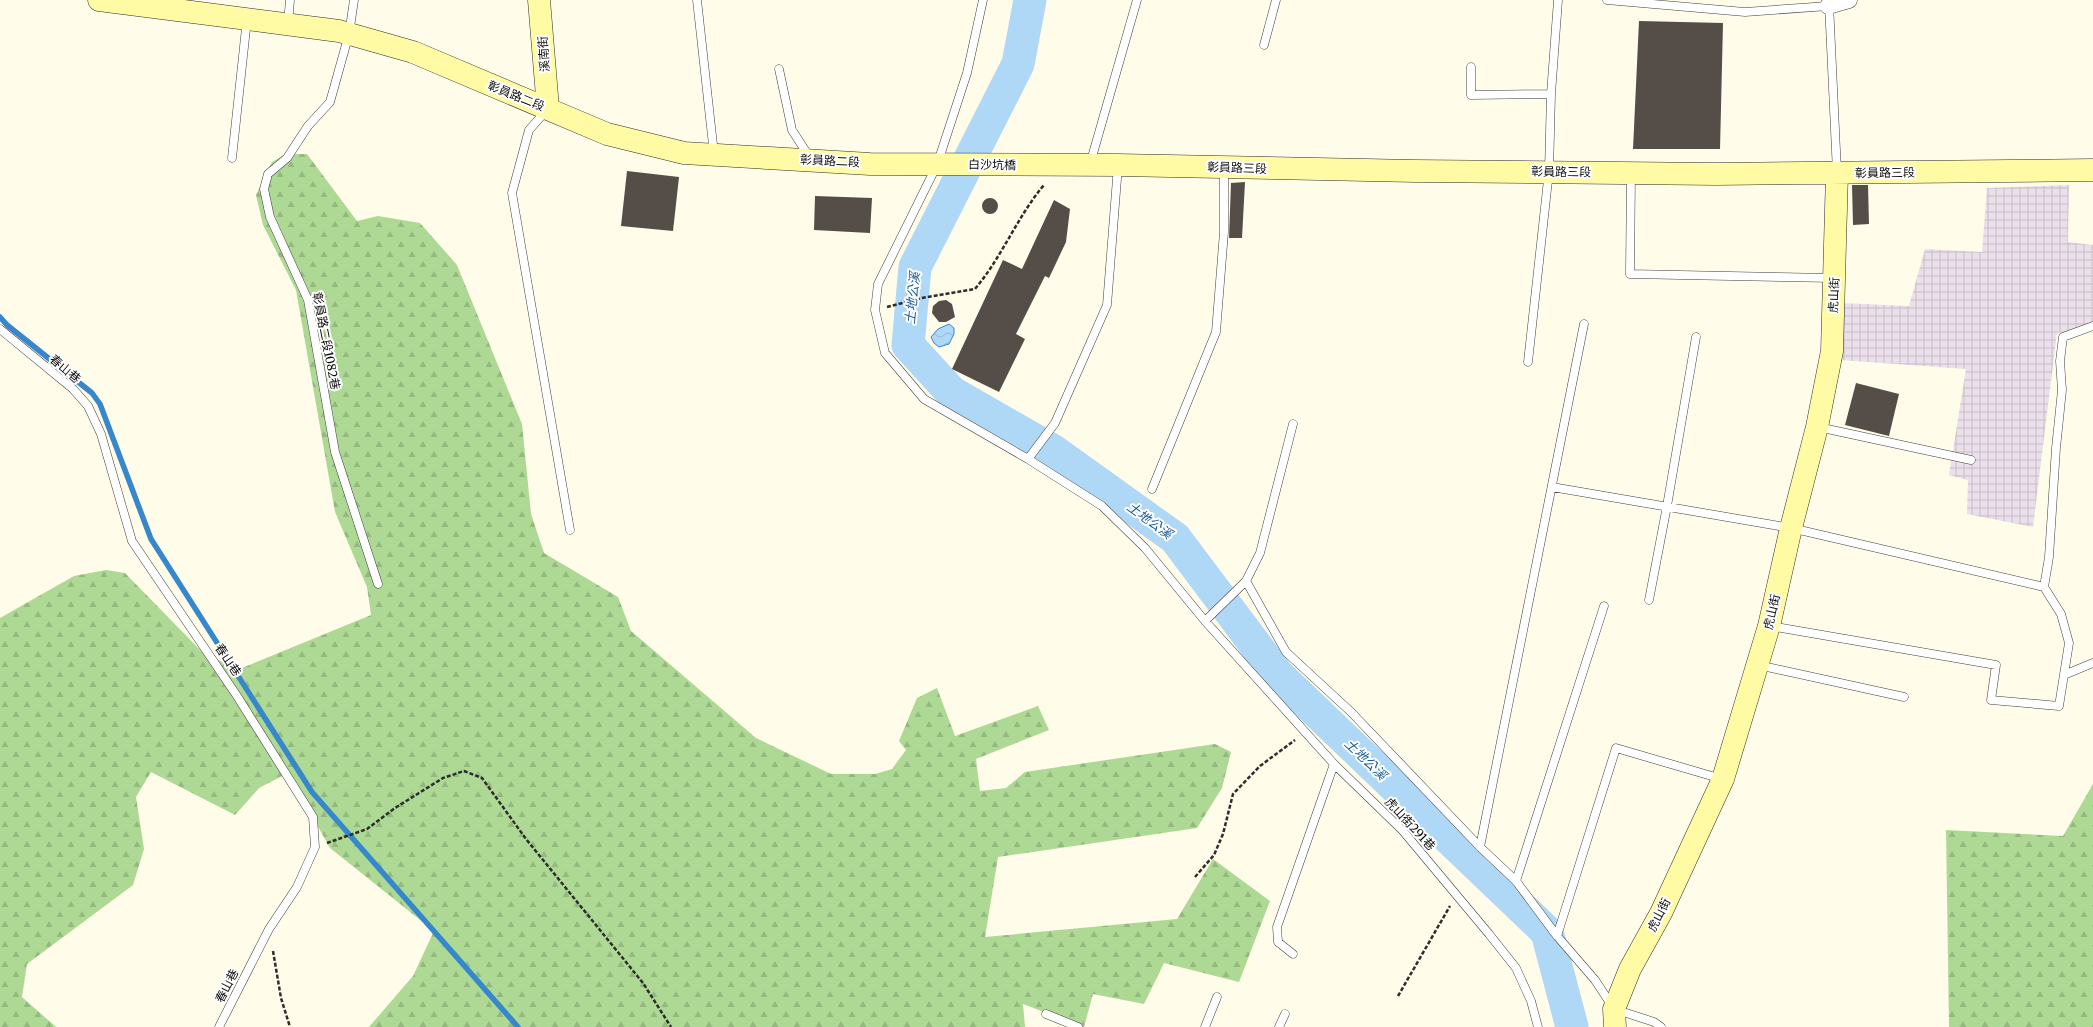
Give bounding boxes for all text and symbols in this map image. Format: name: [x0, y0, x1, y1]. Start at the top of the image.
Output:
street label: 溪南街: [535, 36, 552, 73]
street label: 彰員路二段: [486, 77, 547, 114]
street label: 彰員路二段: [800, 151, 860, 170]
street label: 白沙坑橋: [968, 157, 1016, 172]
street label: 彰員路三段: [1207, 159, 1267, 176]
street label: 彰員路三段: [1531, 163, 1591, 180]
street label: 彰員路三段: [1855, 164, 1915, 181]
water label: 土地公溪: [901, 269, 924, 325]
street label: 虎山街: [1825, 277, 1842, 313]
street label: 彰員路二段1082巷: [310, 291, 343, 391]
street label: 春山巷: [47, 351, 84, 386]
water label: 土地公溪: [1124, 498, 1177, 544]
street label: 虎山街: [1760, 593, 1783, 631]
street label: 春山巷: [212, 641, 245, 679]
water label: 土地公溪: [1341, 735, 1392, 785]
street label: 虎山街291巷: [1382, 794, 1439, 853]
street label: 虎山街: [1644, 895, 1673, 934]
street label: 春山巷: [212, 966, 241, 1005]

